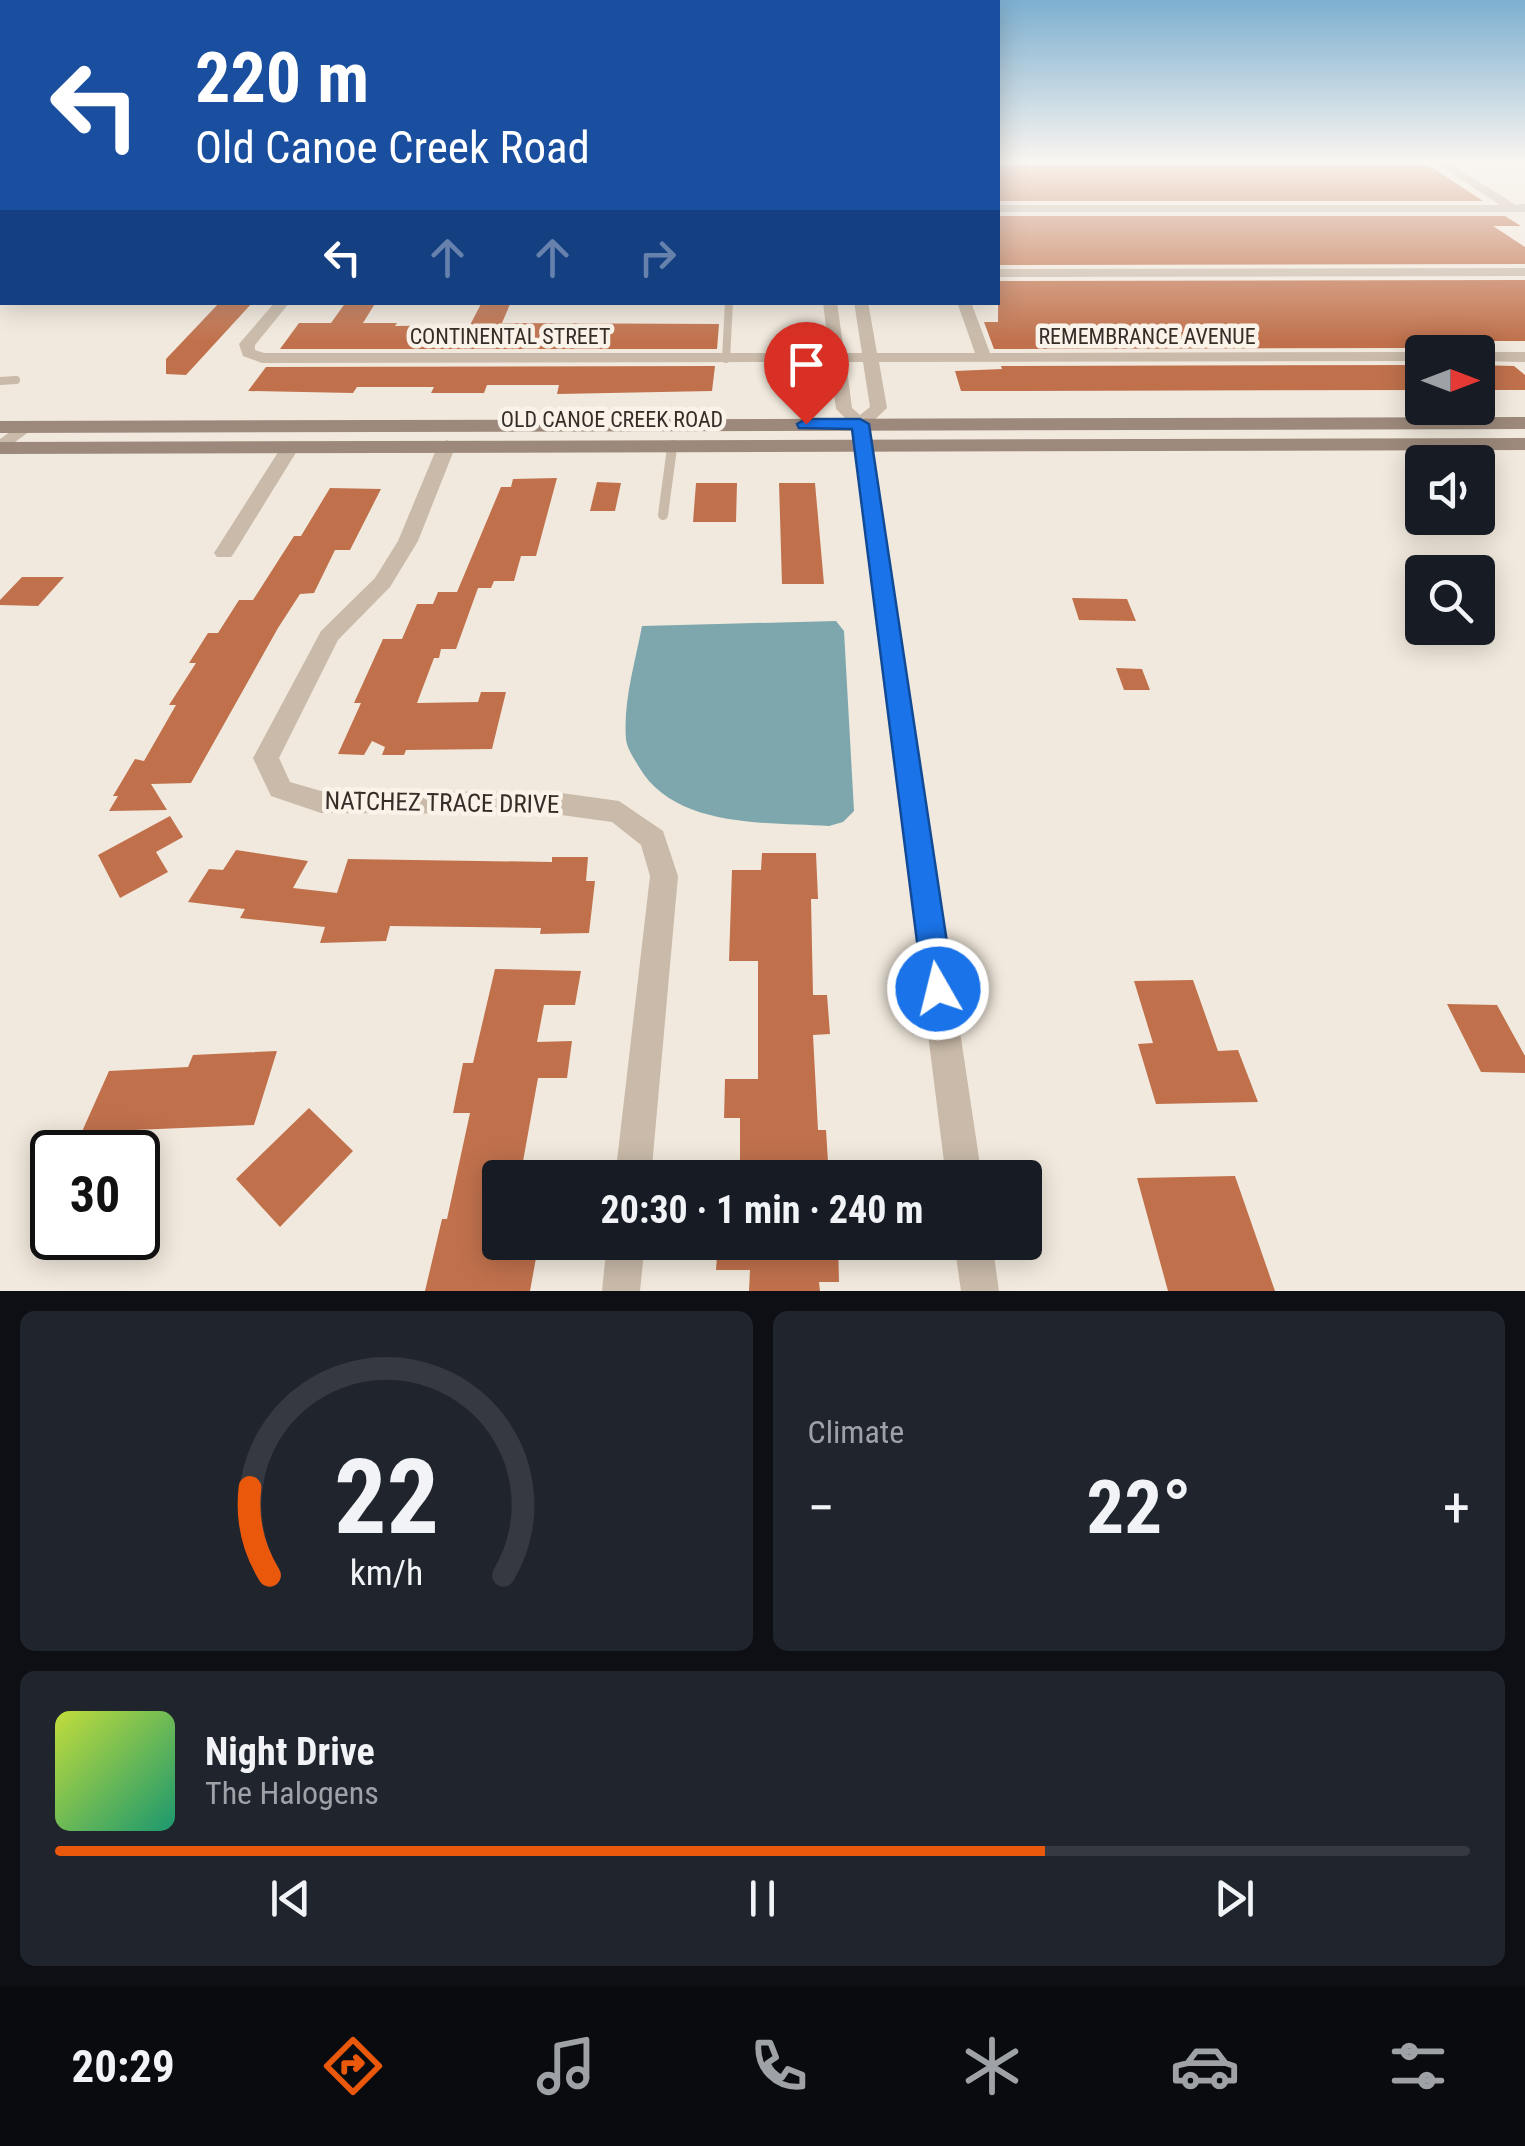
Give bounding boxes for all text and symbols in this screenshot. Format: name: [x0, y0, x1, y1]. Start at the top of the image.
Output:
text: 220 m: [195, 37, 369, 119]
icon: left: [30, 40, 160, 170]
text: Old Canoe Creek Road: [195, 121, 590, 174]
icon: left: [315, 230, 370, 285]
icon: ahead: [420, 230, 475, 285]
icon: ahead: [525, 230, 580, 285]
icon: right: [630, 230, 685, 285]
pin: [764, 322, 849, 425]
street label: CONTINENTAL STREET: [410, 324, 610, 349]
street label: REMEMBRANCE AVENUE: [1038, 324, 1256, 349]
north arrow: [1405, 335, 1495, 425]
map controls: [1405, 335, 1495, 645]
icon: arrive: [779, 337, 834, 392]
street label: OLD CANOE CREEK ROAD: [501, 407, 723, 432]
button: sound: [1405, 445, 1495, 535]
button: search: [1405, 555, 1495, 645]
street label: NATCHEZ TRACE DRIVE: [324, 786, 560, 819]
position arrow: [886, 937, 990, 1041]
speed limit sign: 30: [30, 1130, 160, 1260]
text: 20:30 · 1 min · 240 m: [601, 1188, 923, 1232]
text: Climate: [808, 1413, 904, 1451]
text: 22: [334, 1437, 439, 1558]
text: 22°: [1086, 1463, 1191, 1551]
text: −: [808, 1476, 835, 1540]
text: +: [1443, 1476, 1470, 1540]
text: km/h: [349, 1552, 423, 1594]
text: Night Drive: [205, 1730, 375, 1774]
text: The Halogens: [205, 1774, 379, 1812]
icon: previous: [263, 1871, 318, 1926]
icon: pause: [735, 1871, 790, 1926]
icon: next: [1207, 1871, 1262, 1926]
icon: directions: [318, 2031, 388, 2101]
icon: music: [531, 2031, 601, 2101]
icon: phone: [744, 2031, 814, 2101]
icon: climate: [957, 2031, 1027, 2101]
icon: car: [1170, 2031, 1240, 2101]
icon: filters: [1383, 2031, 1453, 2101]
text: 20:29: [72, 2040, 175, 2093]

